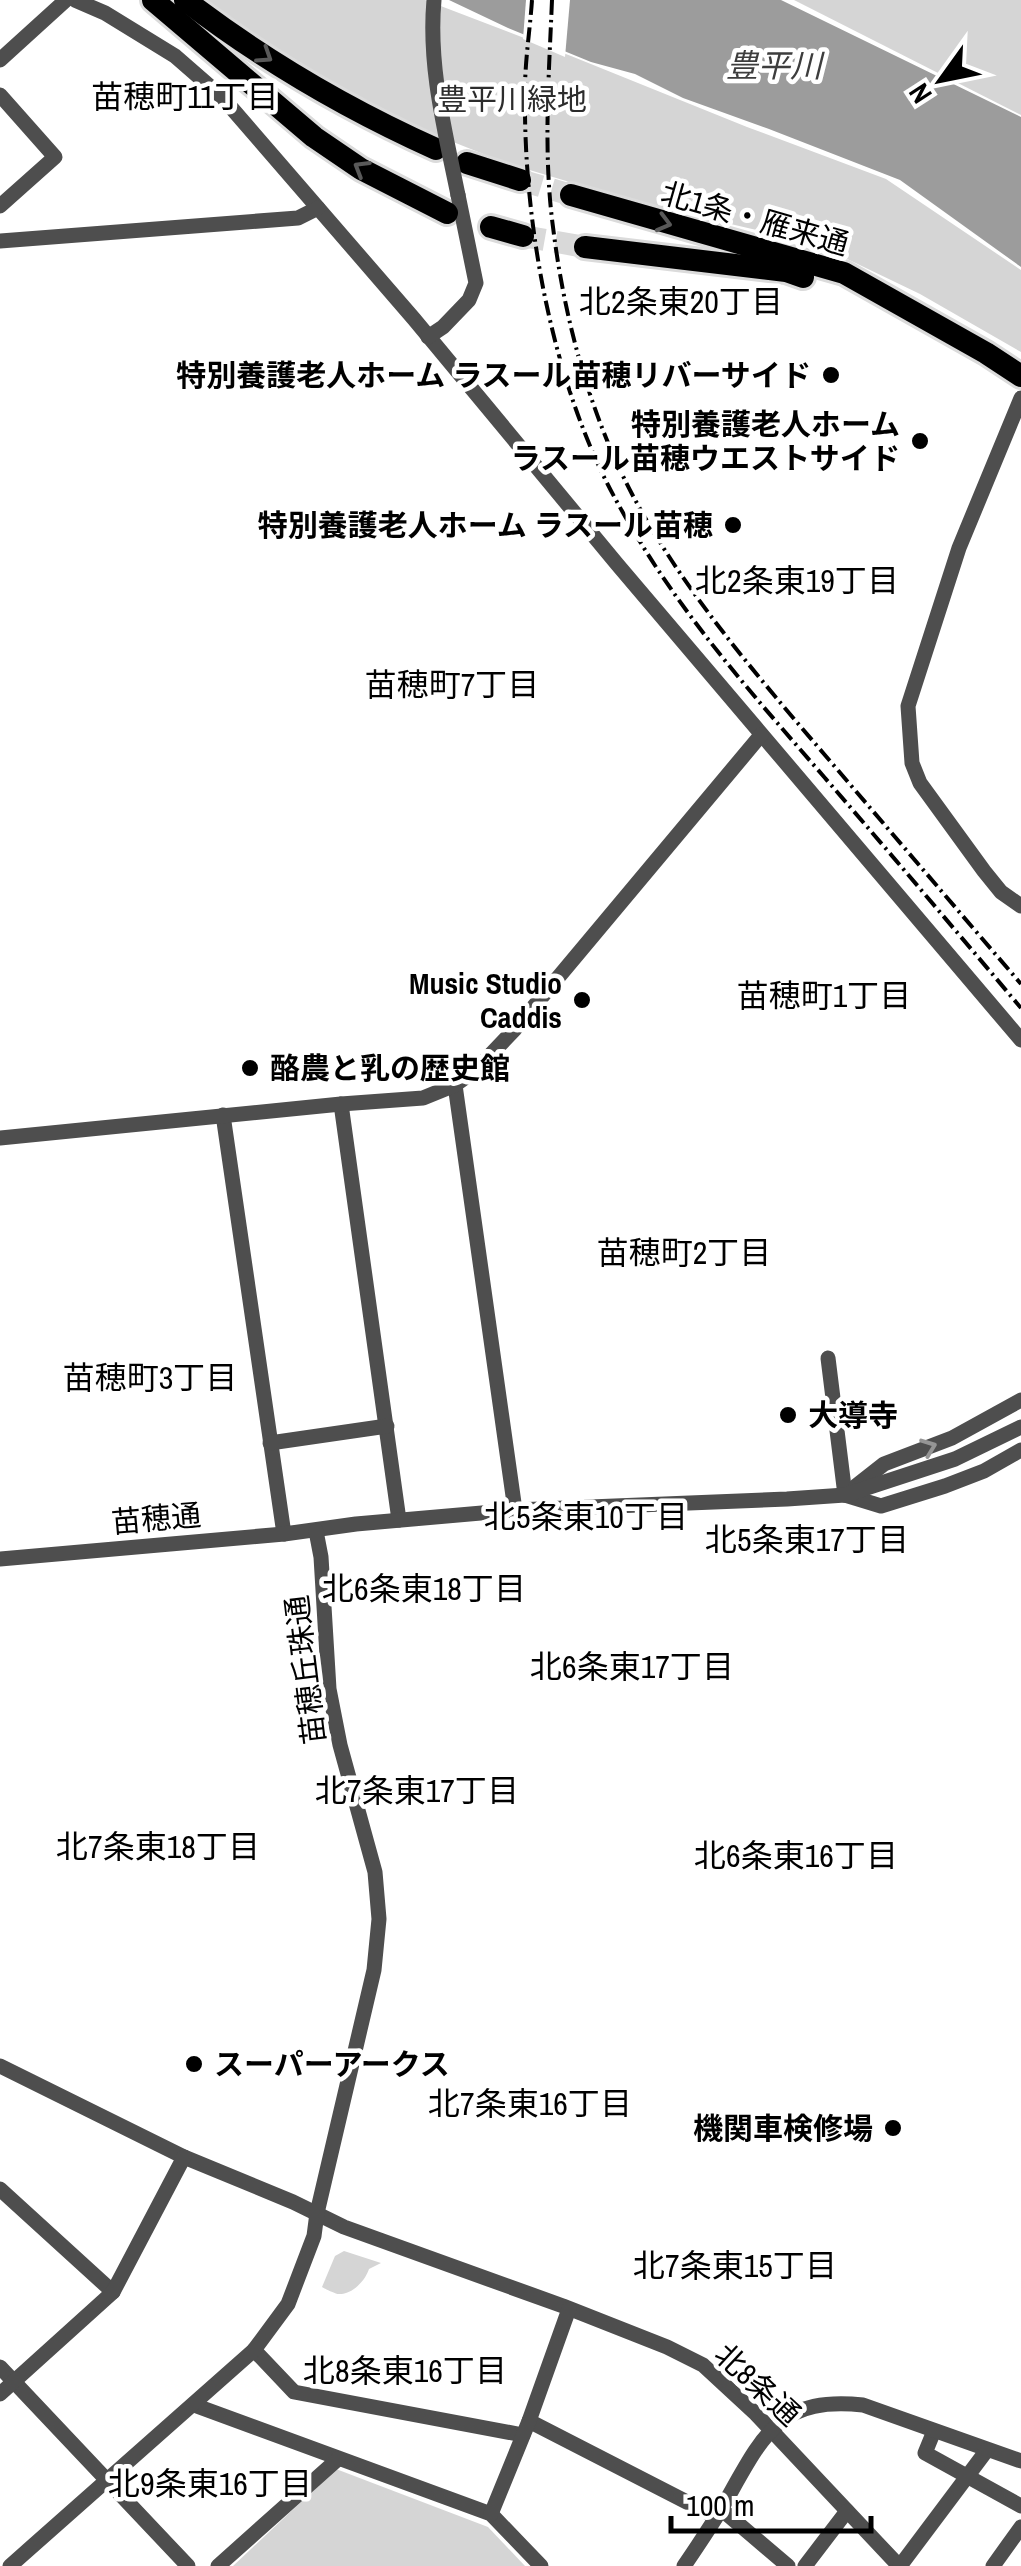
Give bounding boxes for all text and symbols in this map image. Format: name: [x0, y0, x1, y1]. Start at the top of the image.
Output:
north arrow: [891, 30, 991, 130]
one-way arrow: [254, 43, 272, 62]
water label: 豊平川: [726, 44, 825, 87]
district label: 苗穂町11丁目: [91, 75, 279, 118]
text: N: [900, 76, 940, 111]
park label: 豊平川緑地: [437, 79, 587, 119]
one-way arrow: [354, 161, 372, 180]
street label: 北1条・雁来通: [656, 172, 854, 264]
one-way arrow: [655, 211, 672, 232]
district label: 北2条東20丁目: [579, 280, 783, 323]
place label: 特別養護老人ホーム ラスール苗穂リバーサイド: [176, 355, 811, 395]
marker: 特別養護老人ホーム ラスール苗穂リバーサイド: [820, 364, 842, 386]
place label: 特別養護老人ホーム ラスール苗穂ウエストサイド: [511, 404, 900, 478]
marker: 特別養護老人ホーム ラスール苗穂ウエストサイド: [909, 430, 931, 452]
place label: 特別養護老人ホーム ラスール苗穂: [258, 505, 713, 545]
marker: 特別養護老人ホーム ラスール苗穂: [722, 514, 744, 536]
district label: 北2条東19丁目: [695, 559, 899, 602]
district label: 苗穂町7丁目: [365, 663, 539, 706]
place label: Music Studio Caddis: [409, 963, 562, 1037]
district label: 苗穂町1丁目: [737, 974, 911, 1017]
marker: Music Studio Caddis: [571, 989, 593, 1011]
place label: 酪農と乳の歴史館: [270, 1048, 510, 1088]
marker: 酪農と乳の歴史館: [239, 1057, 261, 1079]
district label: 苗穂町2丁目: [597, 1231, 771, 1274]
district label: 苗穂町3丁目: [63, 1356, 237, 1399]
place label: 大導寺: [808, 1395, 898, 1435]
marker: 大導寺: [777, 1404, 799, 1426]
one-way arrow: [919, 1438, 936, 1458]
street label: 苗穂通: [109, 1494, 203, 1542]
district label: 北5条東10丁目: [484, 1495, 688, 1538]
district label: 北5条東17丁目: [705, 1518, 909, 1561]
district label: 北6条東18丁目: [322, 1567, 526, 1610]
street label: 苗穂丘珠通: [276, 1593, 334, 1747]
district label: 北6条東17丁目: [530, 1645, 734, 1688]
district label: 北7条東17丁目: [315, 1769, 519, 1812]
district label: 北7条東18丁目: [56, 1825, 260, 1868]
district label: 北6条東16丁目: [694, 1834, 898, 1877]
place label: スーパーアークス: [214, 2044, 450, 2084]
marker: スーパーアークス: [183, 2053, 205, 2075]
district label: 北7条東16丁目: [428, 2082, 632, 2125]
place label: 機関車検修場: [693, 2108, 873, 2148]
marker: 機関車検修場: [882, 2117, 904, 2139]
district label: 北7条東15丁目: [633, 2244, 837, 2287]
street label: 北8条通: [706, 2334, 810, 2434]
district label: 北8条東16丁目: [303, 2349, 507, 2392]
district label: 北9条東16丁目: [108, 2462, 312, 2505]
scale bar: [671, 2471, 871, 2533]
text: 100 m: [686, 2485, 754, 2525]

